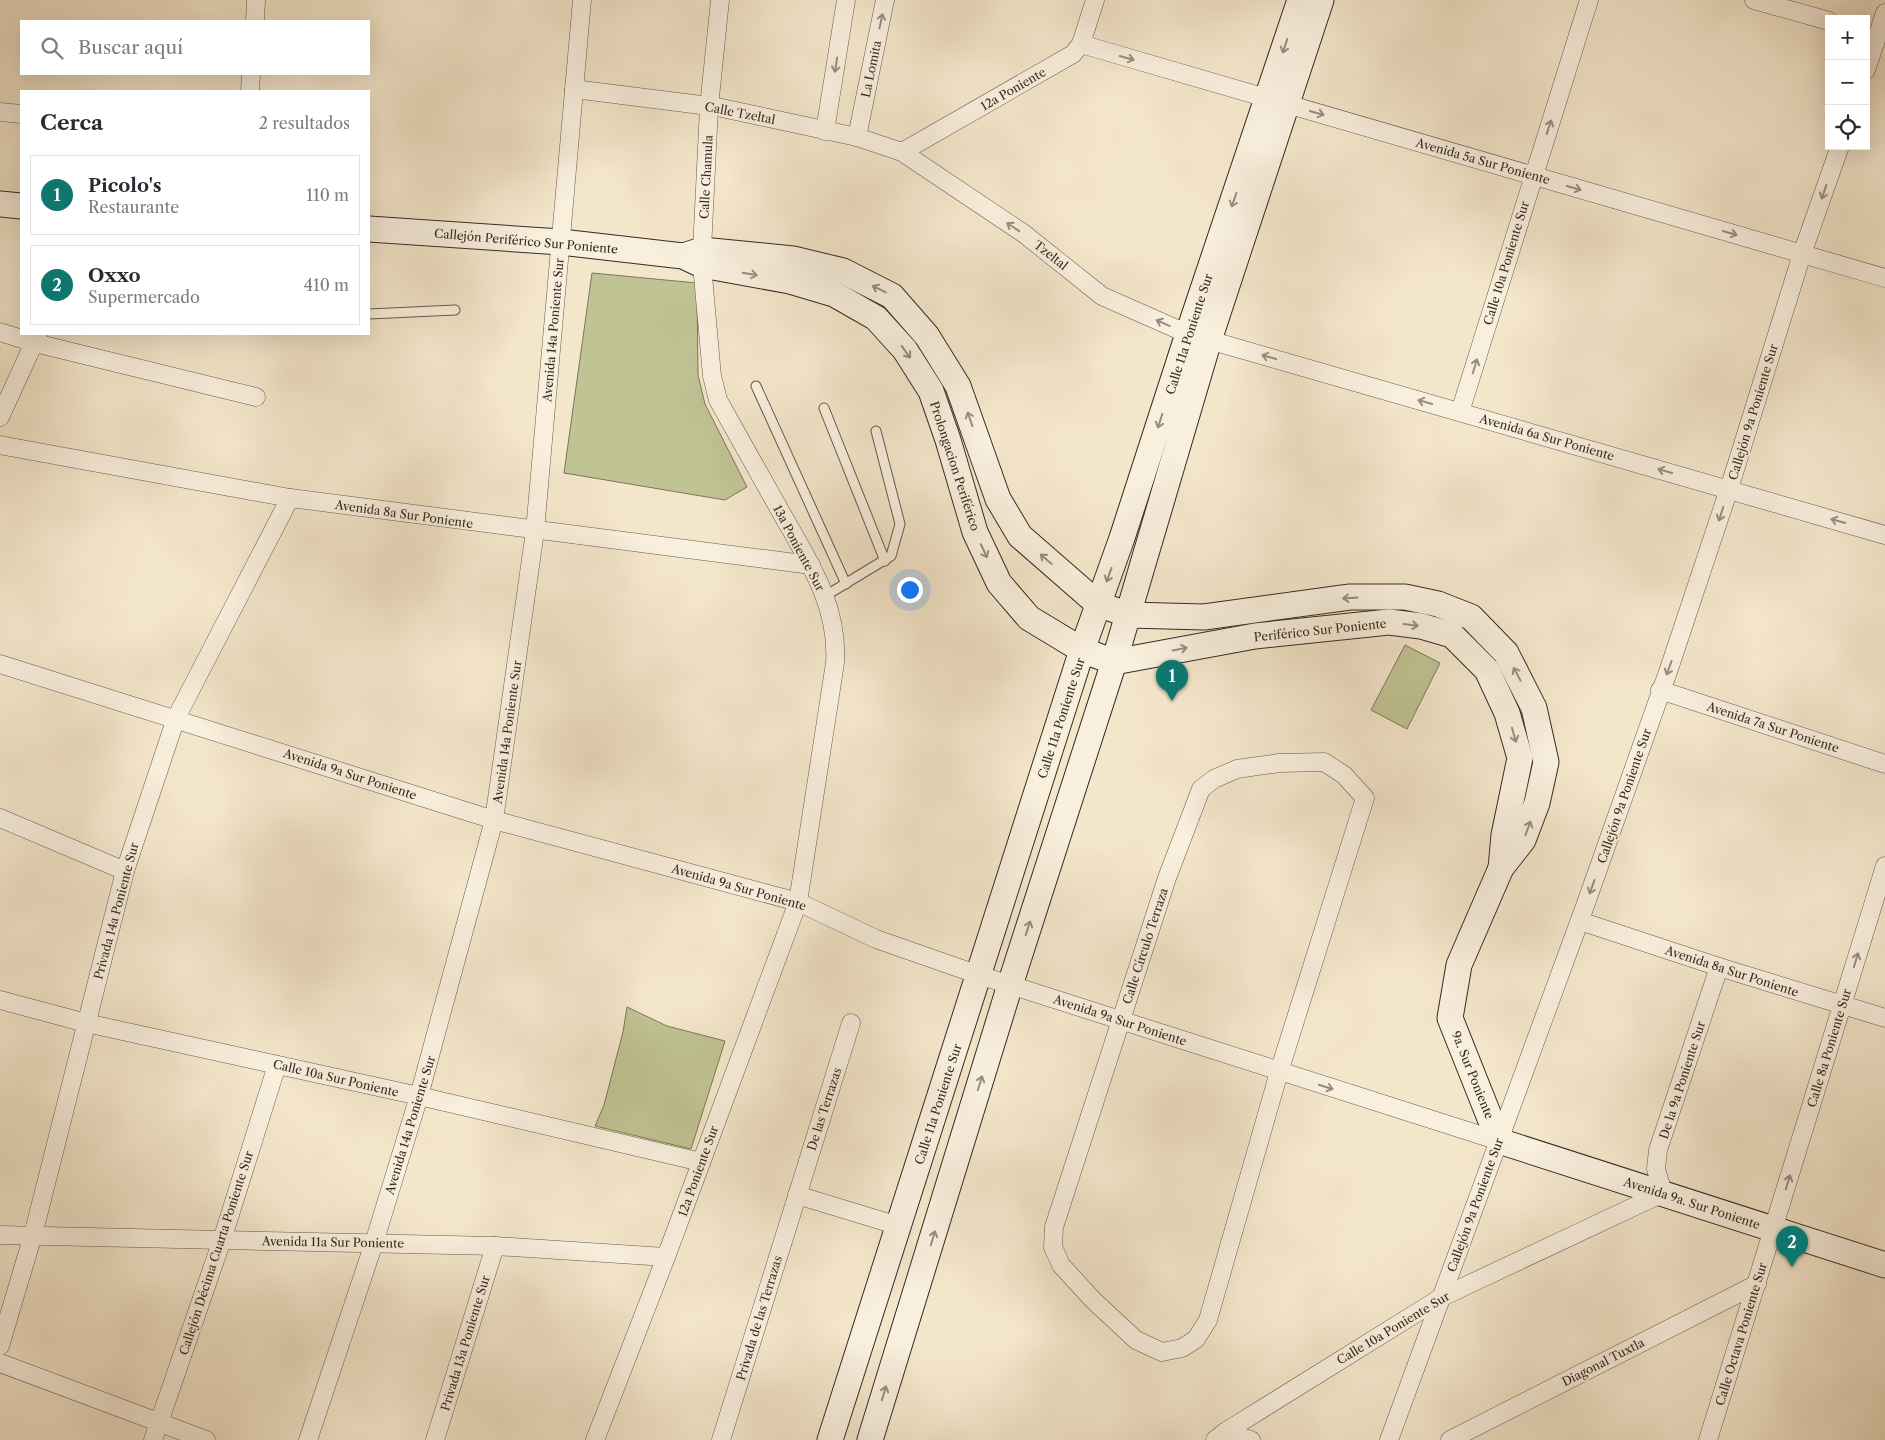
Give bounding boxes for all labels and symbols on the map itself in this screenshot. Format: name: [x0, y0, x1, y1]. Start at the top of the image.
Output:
one-way arrow: [876, 13, 886, 29]
street label: La Lomita: [858, 38, 884, 99]
one-way arrow: [1280, 38, 1290, 54]
one-way arrow: [1119, 53, 1135, 63]
one-way arrow: [830, 57, 840, 73]
street label: 12a Poniente: [978, 64, 1048, 114]
street label: Calle Tzeltal: [704, 99, 777, 127]
one-way arrow: [1309, 109, 1325, 119]
one-way arrow: [1544, 119, 1554, 135]
street label: Calle Chamula: [696, 134, 716, 219]
street label: Avenida 5a Sur Poniente: [1413, 134, 1552, 187]
one-way arrow: [1565, 183, 1581, 193]
one-way arrow: [1818, 184, 1828, 200]
one-way arrow: [1228, 192, 1238, 208]
street label: Calle 10a Poniente Sur: [1480, 199, 1532, 327]
one-way arrow: [1006, 221, 1020, 232]
street label: Callejón Periférico Sur Poniente: [434, 225, 619, 257]
one-way arrow: [1721, 229, 1737, 239]
street label: Tzeltal: [1031, 237, 1071, 273]
street label: Avenida 14a Poniente Sur: [539, 257, 567, 404]
one-way arrow: [742, 269, 758, 279]
street label: Calle 11a Poniente Sur: [1162, 272, 1216, 396]
one-way arrow: [871, 284, 886, 294]
one-way arrow: [1156, 317, 1171, 327]
street label: Callejón 9a Poniente Sur: [1725, 342, 1781, 482]
one-way arrow: [900, 345, 911, 358]
one-way arrow: [1261, 352, 1277, 362]
one-way arrow: [1470, 358, 1480, 374]
one-way arrow: [1417, 397, 1433, 407]
street label: Prolongacion Periférico: [927, 399, 983, 533]
street label: Avenida 6a Sur Poniente: [1477, 410, 1616, 463]
one-way arrow: [965, 412, 974, 427]
one-way arrow: [1155, 413, 1164, 428]
one-way arrow: [1658, 466, 1674, 476]
street label: Avenida 8a Sur Poniente: [333, 497, 474, 531]
street label: 13a Poniente Sur: [770, 502, 828, 594]
one-way arrow: [1715, 505, 1725, 521]
one-way arrow: [1831, 516, 1847, 525]
one-way arrow: [980, 543, 989, 558]
one-way arrow: [1040, 553, 1053, 564]
one-way arrow: [1104, 567, 1113, 582]
your location: [897, 577, 923, 603]
one-way arrow: [1343, 593, 1359, 602]
street label: Periférico Sur Poniente: [1253, 616, 1387, 644]
one-way arrow: [1402, 620, 1418, 630]
one-way arrow: [1172, 644, 1188, 654]
street label: Calle 11a Poniente Sur: [1034, 656, 1088, 780]
street label: Avenida 14a Poniente Sur: [489, 659, 524, 806]
pin: 1: [1156, 660, 1188, 701]
one-way arrow: [1664, 660, 1673, 675]
one-way arrow: [1512, 667, 1521, 682]
street label: Avenida 7a Sur Poniente: [1704, 698, 1841, 756]
one-way arrow: [1509, 726, 1519, 742]
street label: Callejón 9a Poniente Sur: [1594, 727, 1654, 865]
street label: Avenida 9a Sur Poniente: [281, 745, 419, 803]
one-way arrow: [1524, 821, 1533, 836]
street label: Privada 14a Poniente Sur: [90, 841, 142, 981]
street label: Avenida 9a Sur Poniente: [669, 860, 808, 913]
one-way arrow: [1587, 879, 1596, 894]
street label: Calle Círculo Terraza: [1119, 885, 1171, 1006]
one-way arrow: [1024, 920, 1034, 936]
street label: Avenida 8a Sur Poniente: [1662, 942, 1801, 1000]
one-way arrow: [1851, 952, 1861, 968]
street label: Calle 8a Poniente Sur: [1804, 987, 1854, 1109]
street label: Avenida 9a Sur Poniente: [1051, 991, 1189, 1049]
street label: De la 9a Poniente Sur: [1656, 1019, 1708, 1141]
street label: 9a. Sur Poniente: [1449, 1029, 1498, 1121]
street label: Calle 11a Poniente Sur: [911, 1042, 965, 1166]
street label: Avenida 14a Poniente Sur: [381, 1054, 438, 1197]
street label: Calle 10a Sur Poniente: [272, 1056, 401, 1100]
street label: De las Terrazas: [804, 1066, 844, 1152]
one-way arrow: [976, 1075, 986, 1091]
one-way arrow: [1317, 1082, 1333, 1092]
street label: 12a Poniente Sur: [675, 1124, 721, 1218]
street label: Callejón 9a Poniente Sur: [1444, 1136, 1506, 1274]
street label: Callejón Décima Cuarta Poniente Sur: [176, 1149, 256, 1357]
street label: Avenida 9a. Sur Poniente: [1621, 1174, 1762, 1232]
one-way arrow: [1783, 1175, 1793, 1191]
pin: 2: [1776, 1226, 1808, 1267]
one-way arrow: [928, 1231, 938, 1247]
street label: Avenida 11a Sur Poniente: [261, 1233, 405, 1251]
street label: Privada de las Terrazas: [733, 1254, 785, 1382]
street label: Calle Octava Poniente Sur: [1712, 1261, 1770, 1407]
street label: Privada 13a Poniente Sur: [437, 1273, 493, 1413]
street label: Calle 10a Poniente Sur: [1334, 1288, 1452, 1368]
street label: Diagonal Tuxtla: [1559, 1334, 1647, 1389]
one-way arrow: [880, 1386, 890, 1402]

